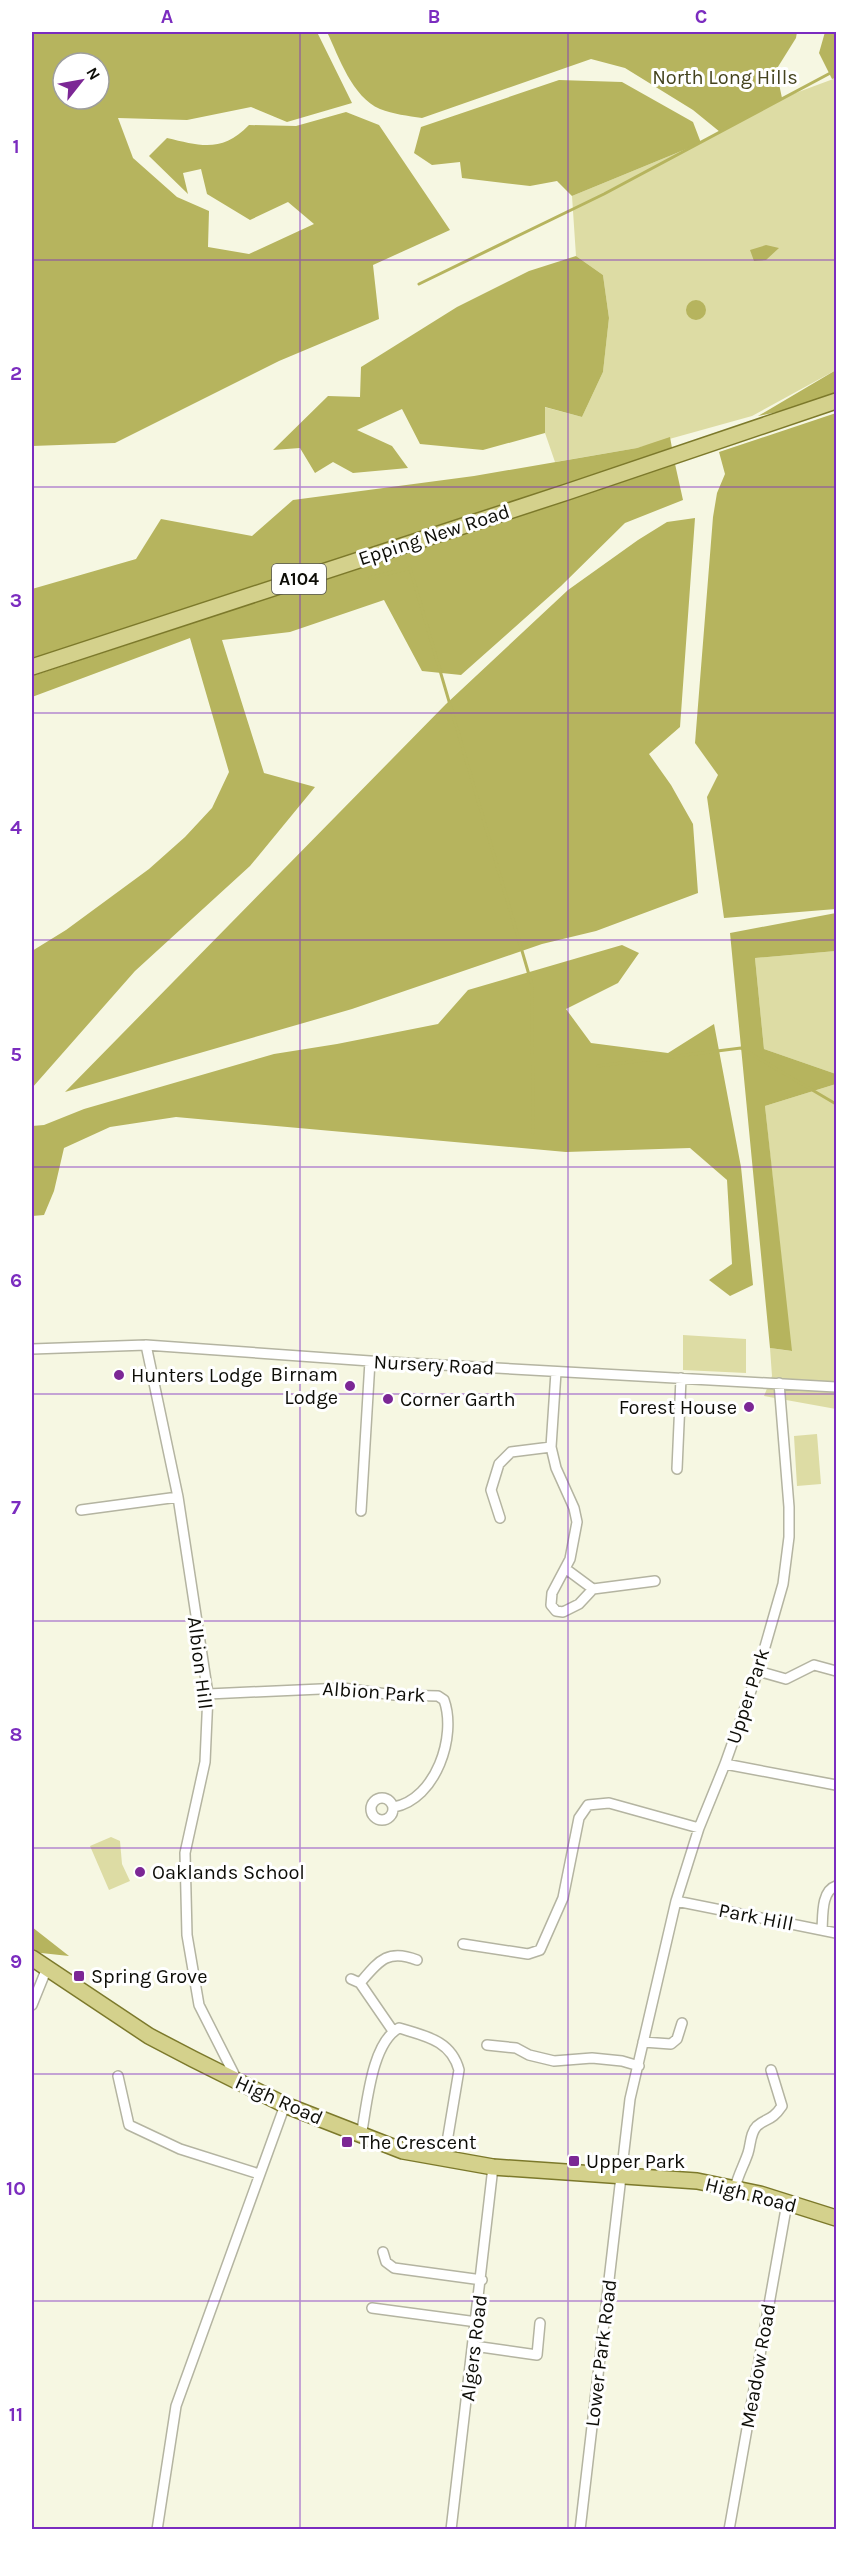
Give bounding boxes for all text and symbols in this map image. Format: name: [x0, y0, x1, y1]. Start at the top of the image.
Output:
text: A: [161, 5, 174, 28]
text: B: [428, 5, 440, 28]
text: C: [695, 5, 707, 28]
north arrow: [51, 51, 111, 111]
text: N: [82, 64, 105, 83]
park label: North Long Hills: [652, 66, 798, 89]
text: 1: [12, 135, 20, 158]
text: 2: [10, 362, 22, 385]
street label: Epping New Road: [355, 500, 513, 570]
road number: A104: [272, 564, 326, 594]
text: 3: [10, 589, 22, 612]
text: 4: [10, 816, 22, 839]
text: 5: [10, 1043, 22, 1066]
text: 6: [10, 1269, 22, 1292]
street label: Nursery Road: [373, 1350, 495, 1380]
place label: Birnam Lodge: [271, 1363, 338, 1409]
place label: Hunters Lodge: [131, 1364, 263, 1387]
marker: Hunters Lodge: [112, 1368, 126, 1382]
marker: Birnam Lodge: [343, 1379, 357, 1393]
place label: Corner Garth: [400, 1388, 515, 1411]
marker: Corner Garth: [381, 1392, 395, 1406]
place label: Forest House: [619, 1396, 737, 1419]
marker: Forest House: [742, 1400, 756, 1414]
text: 7: [11, 1496, 21, 1519]
street label: Albion Hill: [183, 1615, 217, 1711]
street label: Upper Park: [722, 1645, 774, 1747]
street label: Albion Park: [322, 1677, 426, 1707]
text: 8: [10, 1723, 22, 1746]
place label: Oaklands School: [152, 1861, 305, 1884]
marker: Oaklands School: [133, 1865, 147, 1879]
street label: Park Hill: [717, 1898, 795, 1936]
text: 9: [10, 1950, 22, 1973]
place label: Spring Grove: [91, 1965, 207, 1988]
marker: Spring Grove: [72, 1969, 86, 1983]
street label: High Road: [232, 2070, 326, 2130]
place label: The Crescent: [359, 2131, 477, 2154]
marker: The Crescent: [340, 2135, 354, 2149]
place label: Upper Park: [586, 2150, 685, 2173]
marker: Upper Park: [567, 2154, 581, 2168]
street label: High Road: [703, 2173, 799, 2217]
text: 10: [6, 2177, 26, 2200]
street label: Lower Park Road: [581, 2278, 621, 2428]
street label: Algers Road: [456, 2293, 492, 2403]
street label: Meadow Road: [736, 2302, 780, 2430]
text: 11: [9, 2403, 23, 2426]

